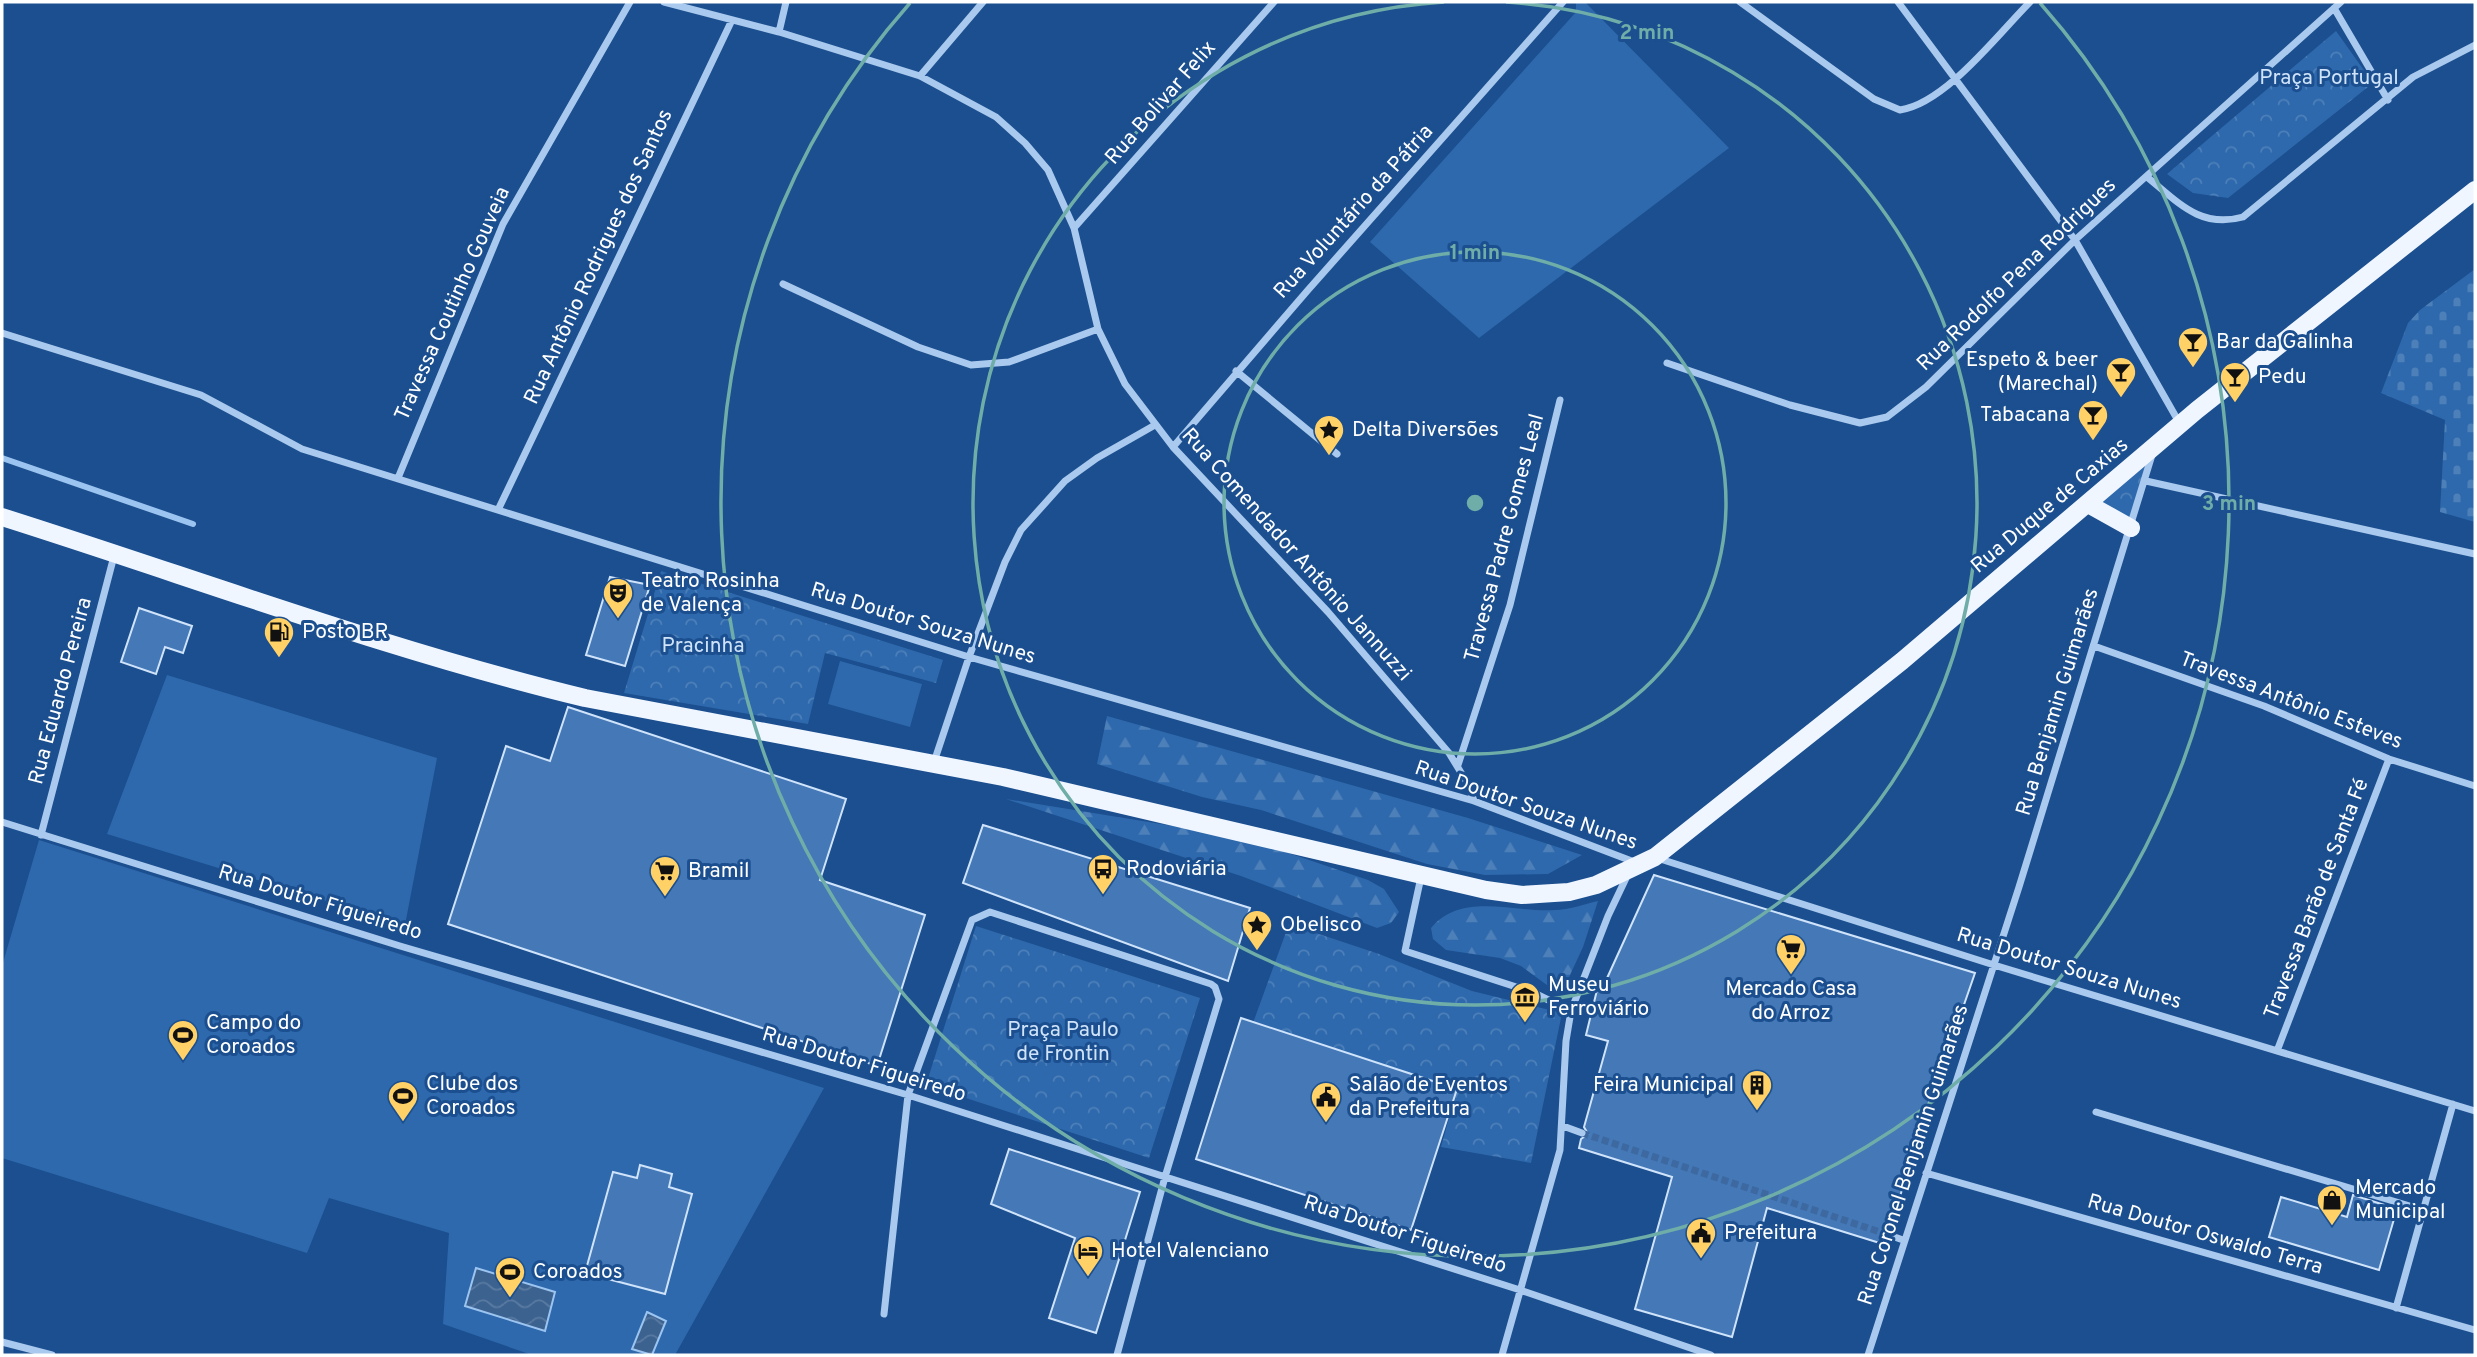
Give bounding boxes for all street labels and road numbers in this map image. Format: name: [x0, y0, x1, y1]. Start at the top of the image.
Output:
street label: Rua Bolivar Felix: [1100, 35, 1222, 171]
street label: Rua Antônio Rodrigues dos Santos: [519, 105, 679, 409]
street label: Rua Voluntário da Pátria: [1268, 119, 1440, 305]
street label: Rua Rodolfo Pena Rodrigues: [1912, 173, 2122, 377]
street label: Travessa Coutinho Gouveia: [389, 183, 517, 425]
street label: Travessa Padre Gomes Leal: [1459, 411, 1551, 665]
street label: Rua Comendador Antônio Jannuzzi: [1175, 423, 1417, 687]
street label: Rua Duque de Caxias: [1966, 432, 2134, 580]
street label: Rua Doutor Souza Nunes: [807, 577, 1039, 671]
street label: Rua Benjamin Guimarães: [2011, 585, 2105, 819]
street label: Rua Eduardo Pereira: [23, 595, 99, 787]
street label: Travessa Antônio Esteves: [2176, 646, 2406, 756]
street label: Rua Doutor Souza Nunes: [1411, 755, 1641, 857]
street label: Travessa Barão de Santa Fé: [2259, 775, 2375, 1023]
street label: Rua Doutor Figueiredo: [215, 859, 425, 947]
street label: Rua Doutor Souza Nunes: [1953, 922, 2185, 1016]
street label: Rua Coronel Benjamin Guimarães: [1852, 1001, 1976, 1309]
street label: Rua Doutor Figueiredo: [759, 1021, 969, 1109]
street label: Rua Doutor Oswaldo Terra: [2084, 1188, 2326, 1282]
street label: Rua Doutor Figueiredo: [1300, 1189, 1510, 1281]

